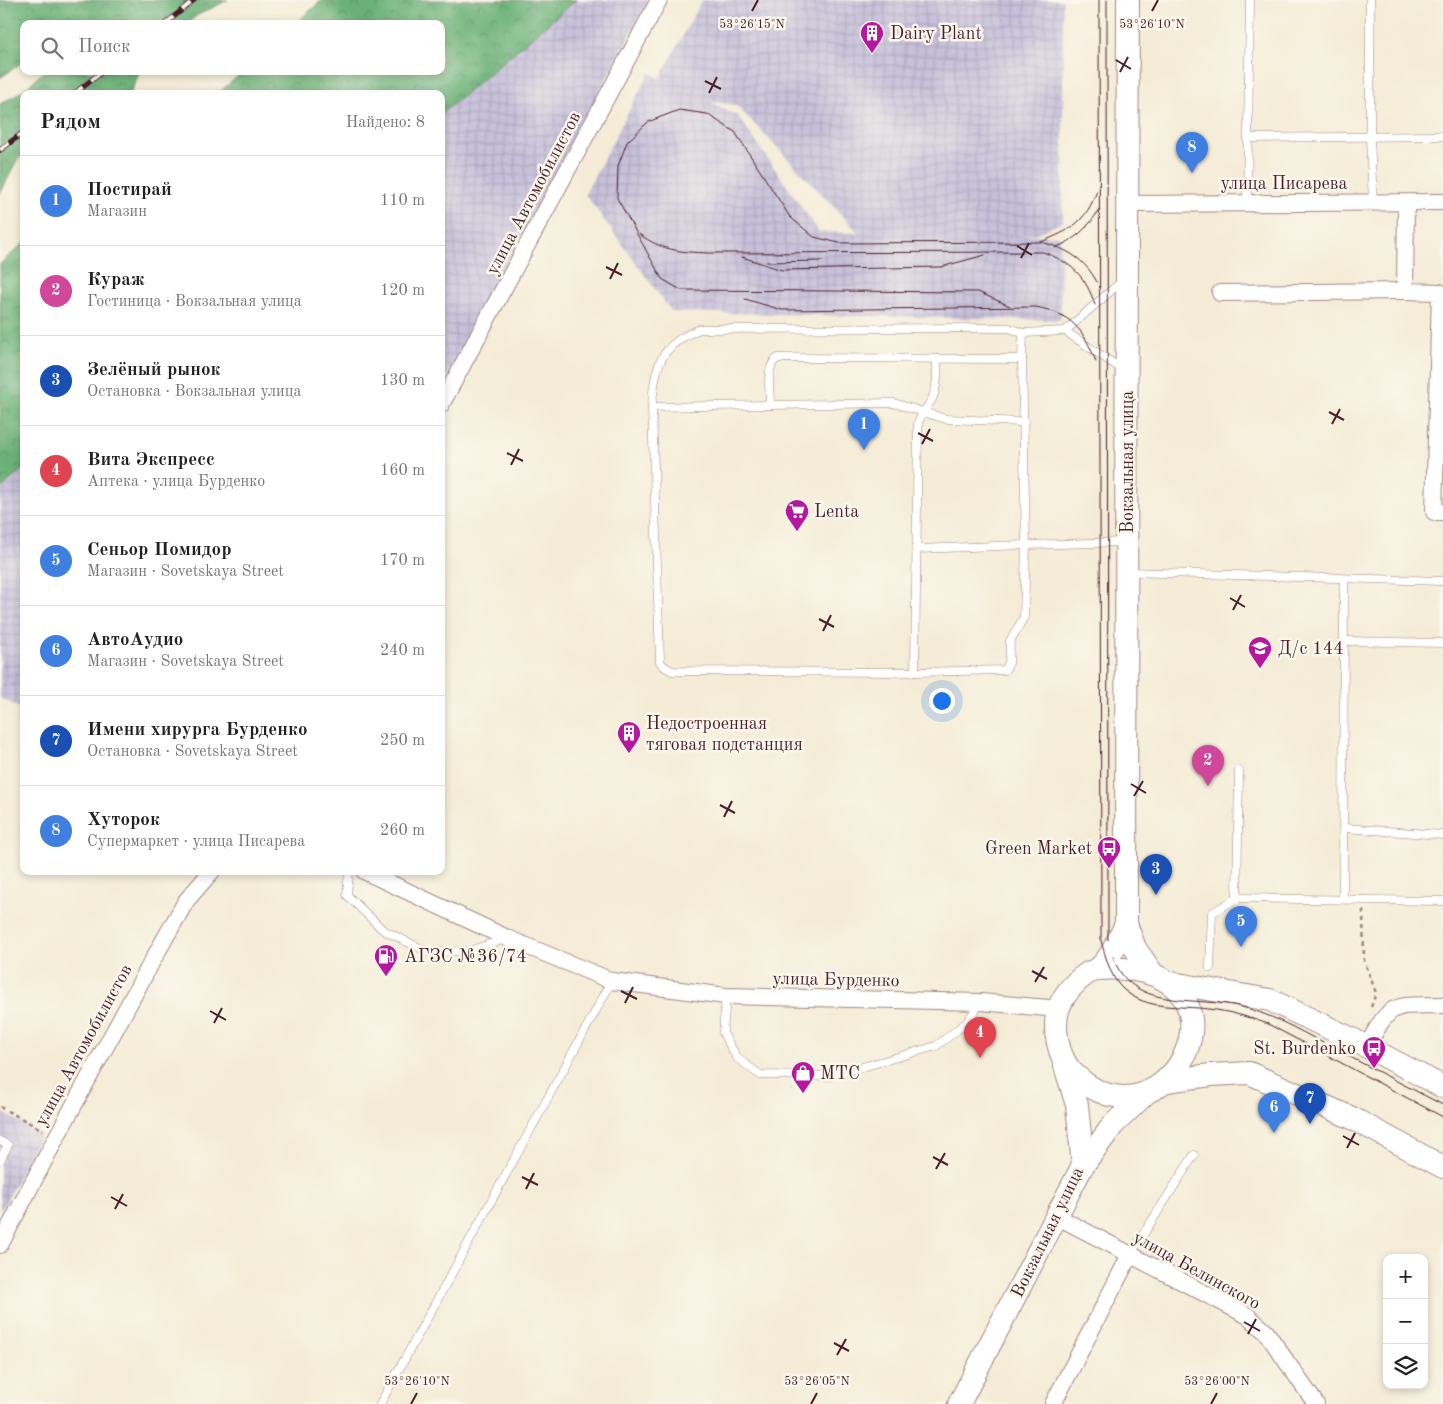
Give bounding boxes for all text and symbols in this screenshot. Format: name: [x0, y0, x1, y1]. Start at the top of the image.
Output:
text: 53°26'15"N: [719, 18, 785, 31]
text: 53°26'10"N: [1119, 18, 1185, 31]
search box: [20, 20, 445, 75]
building icon: Dairy Plant: [859, 20, 885, 54]
place label: Dairy Plant: [890, 25, 982, 43]
icon: search: [38, 34, 66, 62]
text: Поиск: [78, 38, 130, 57]
street label: улица Автомобилистов: [483, 109, 584, 278]
text: Рядом: [40, 112, 101, 133]
text: Найдено: 8: [346, 115, 425, 131]
pin: 8: [1176, 132, 1208, 173]
street label: улица Писарева: [1221, 175, 1348, 193]
text: Постирай: [87, 181, 172, 200]
text: 1: [51, 193, 61, 209]
text: 110 m: [380, 193, 425, 209]
text: Магазин: [87, 204, 147, 220]
text: Кураж: [87, 271, 145, 290]
text: 2: [51, 283, 61, 299]
text: 120 m: [380, 283, 425, 299]
text: Гостиница · Вокзальная улица: [87, 294, 302, 310]
text: Зелёный рынок: [87, 361, 221, 380]
text: 3: [51, 373, 61, 389]
text: 130 m: [380, 373, 425, 389]
text: Остановка · Вокзальная улица: [87, 384, 301, 400]
street label: Вокзальная улица: [1119, 390, 1137, 533]
pin: 1: [848, 409, 880, 450]
text: Вита Экспресс: [87, 451, 215, 470]
text: 4: [51, 463, 61, 479]
text: 160 m: [380, 463, 425, 479]
text: Аптека · улица Бурденко: [87, 474, 265, 490]
supermarket icon: Lenta: [784, 498, 810, 532]
place label: Lenta: [814, 503, 859, 521]
text: Сеньор Помидор: [87, 541, 232, 560]
text: 5: [51, 553, 61, 569]
text: 170 m: [380, 553, 425, 569]
text: Магазин · Sovetskaya Street: [87, 564, 284, 580]
text: АвтоАудио: [87, 631, 183, 650]
school or university icon: Д/с 144: [1247, 635, 1273, 669]
place label: Д/с 144: [1278, 640, 1344, 658]
text: 6: [51, 643, 61, 659]
text: 240 m: [380, 643, 425, 659]
text: Магазин · Sovetskaya Street: [87, 654, 284, 670]
your location: [929, 688, 955, 714]
place label: Недостроенная тяговая подстанция: [646, 715, 803, 754]
building icon: Недостроенная тяговая подстанция: [616, 720, 642, 754]
text: Имени хирурга Бурденко: [87, 721, 308, 740]
text: 7: [51, 733, 61, 749]
text: 250 m: [380, 733, 425, 749]
text: Остановка · Sovetskaya Street: [87, 744, 298, 760]
pin: 2: [1192, 745, 1224, 786]
text: Хуторок: [87, 811, 160, 830]
text: 8: [51, 823, 61, 839]
text: 260 m: [380, 823, 425, 839]
text: Супермаркет · улица Писарева: [87, 834, 305, 850]
bus stop icon: Green Market: [1096, 835, 1122, 869]
place label: Green Market: [985, 840, 1092, 858]
pin: 3: [1140, 854, 1172, 895]
pin: 5: [1225, 906, 1257, 947]
fuel station icon: АГЗС №36/74: [373, 943, 399, 977]
place label: АГЗС №36/74: [404, 948, 527, 966]
street label: улица Автомобилистов: [32, 962, 136, 1129]
street label: улица Бурденко: [772, 970, 900, 990]
pin: 4: [964, 1017, 996, 1058]
bus stop icon: St. Burdenko: [1361, 1035, 1387, 1069]
place label: St. Burdenko: [1253, 1040, 1356, 1058]
shop icon: МТС: [790, 1060, 816, 1094]
place label: МТС: [820, 1065, 860, 1083]
pin: 7: [1294, 1083, 1326, 1124]
pin: 6: [1258, 1092, 1290, 1133]
street label: Вокзальная улица: [1009, 1164, 1087, 1301]
street label: улица Белинского: [1130, 1228, 1263, 1313]
map controls: [1383, 1254, 1428, 1389]
button: +: [1383, 1254, 1428, 1299]
button: −: [1383, 1299, 1428, 1344]
button: layers: [1383, 1344, 1428, 1389]
text: 53°26'10"N: [384, 1375, 450, 1388]
text: 53°26'05"N: [784, 1375, 850, 1388]
text: 53°26'00"N: [1184, 1375, 1250, 1388]

